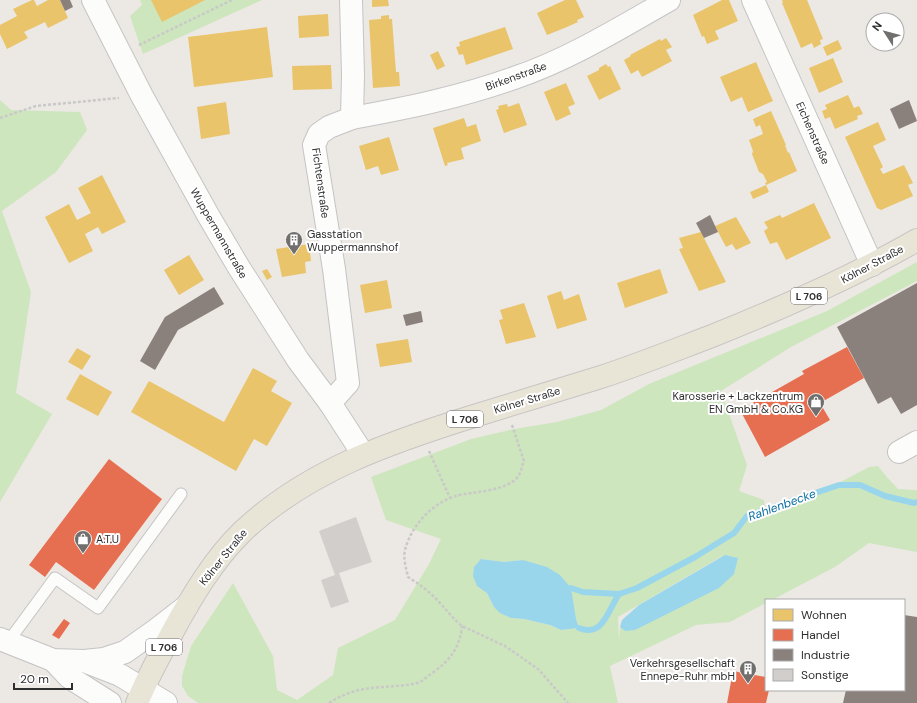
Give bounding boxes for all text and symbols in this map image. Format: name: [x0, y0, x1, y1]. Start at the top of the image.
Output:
north arrow: [865, 12, 905, 52]
text: N: [869, 19, 885, 33]
street label: Birkenstraße: [483, 58, 549, 94]
street label: Eichenstraße: [793, 100, 833, 166]
street label: Fichtenstraße: [309, 147, 333, 219]
street label: Wuppermannstraße: [187, 185, 251, 281]
place label: Gasstation Wuppermannshof: [307, 227, 399, 254]
building icon: Gasstation Wuppermannshof: [284, 230, 304, 255]
street label: Kölner Straße: [838, 242, 906, 286]
road number: L 706: [791, 288, 827, 304]
street label: Kölner Straße: [492, 383, 562, 417]
place label: Karosserie + Lackzentrum EN GmbH & Co.KG: [673, 389, 803, 416]
shop icon: Karosserie + Lackzentrum EN GmbH & Co.KG: [806, 392, 826, 417]
road number: L 706: [447, 411, 483, 427]
water label: Rahlenbecke: [746, 485, 818, 525]
street label: Kölner Straße: [196, 526, 250, 588]
shop icon: A.T.U: [73, 529, 93, 554]
place label: A.T.U: [96, 532, 119, 546]
legend: [765, 599, 905, 691]
text: Wohnen: [801, 607, 847, 623]
text: Handel: [801, 627, 840, 643]
road number: L 706: [146, 639, 182, 655]
text: Industrie: [801, 647, 850, 663]
place label: Verkehrsgesellschaft Ennepe-Ruhr mbH: [630, 656, 735, 683]
building icon: Verkehrsgesellschaft Ennepe-Ruhr mbH: [738, 659, 758, 684]
scale bar: [14, 665, 72, 691]
text: Sonstige: [801, 667, 849, 683]
text: 20 m: [20, 671, 49, 687]

